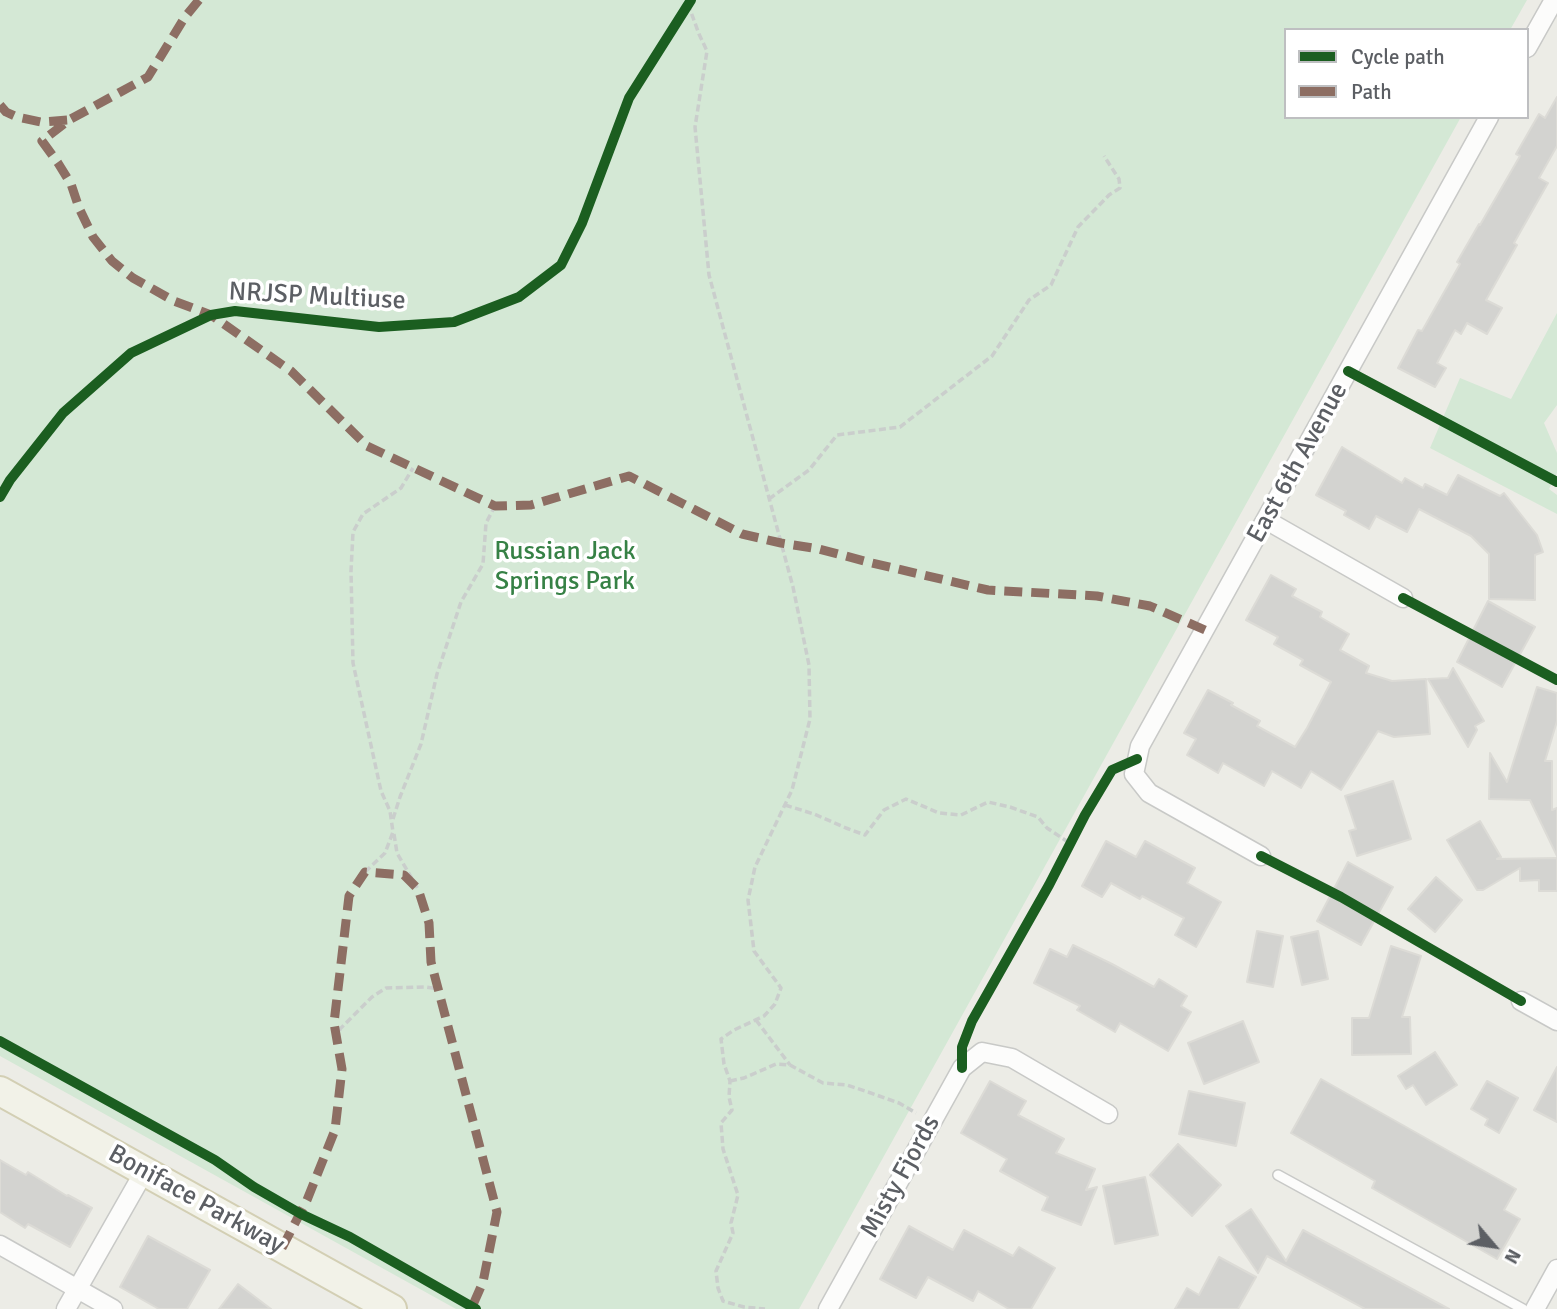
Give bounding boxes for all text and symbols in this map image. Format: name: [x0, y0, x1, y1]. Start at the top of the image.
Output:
legend: [1284, 28, 1529, 119]
text: Cycle path: [1351, 44, 1445, 70]
text: Path: [1351, 79, 1392, 105]
street label: NRJSP Multiuse: [228, 277, 406, 317]
street label: East 6th Avenue: [1241, 377, 1355, 549]
park label: Russian Jack Springs Park: [494, 536, 636, 598]
street label: Misty Fjords: [855, 1110, 947, 1244]
street label: Boniface Parkway: [103, 1139, 289, 1261]
north arrow: [1459, 1211, 1529, 1281]
text: N: [1499, 1245, 1526, 1268]

